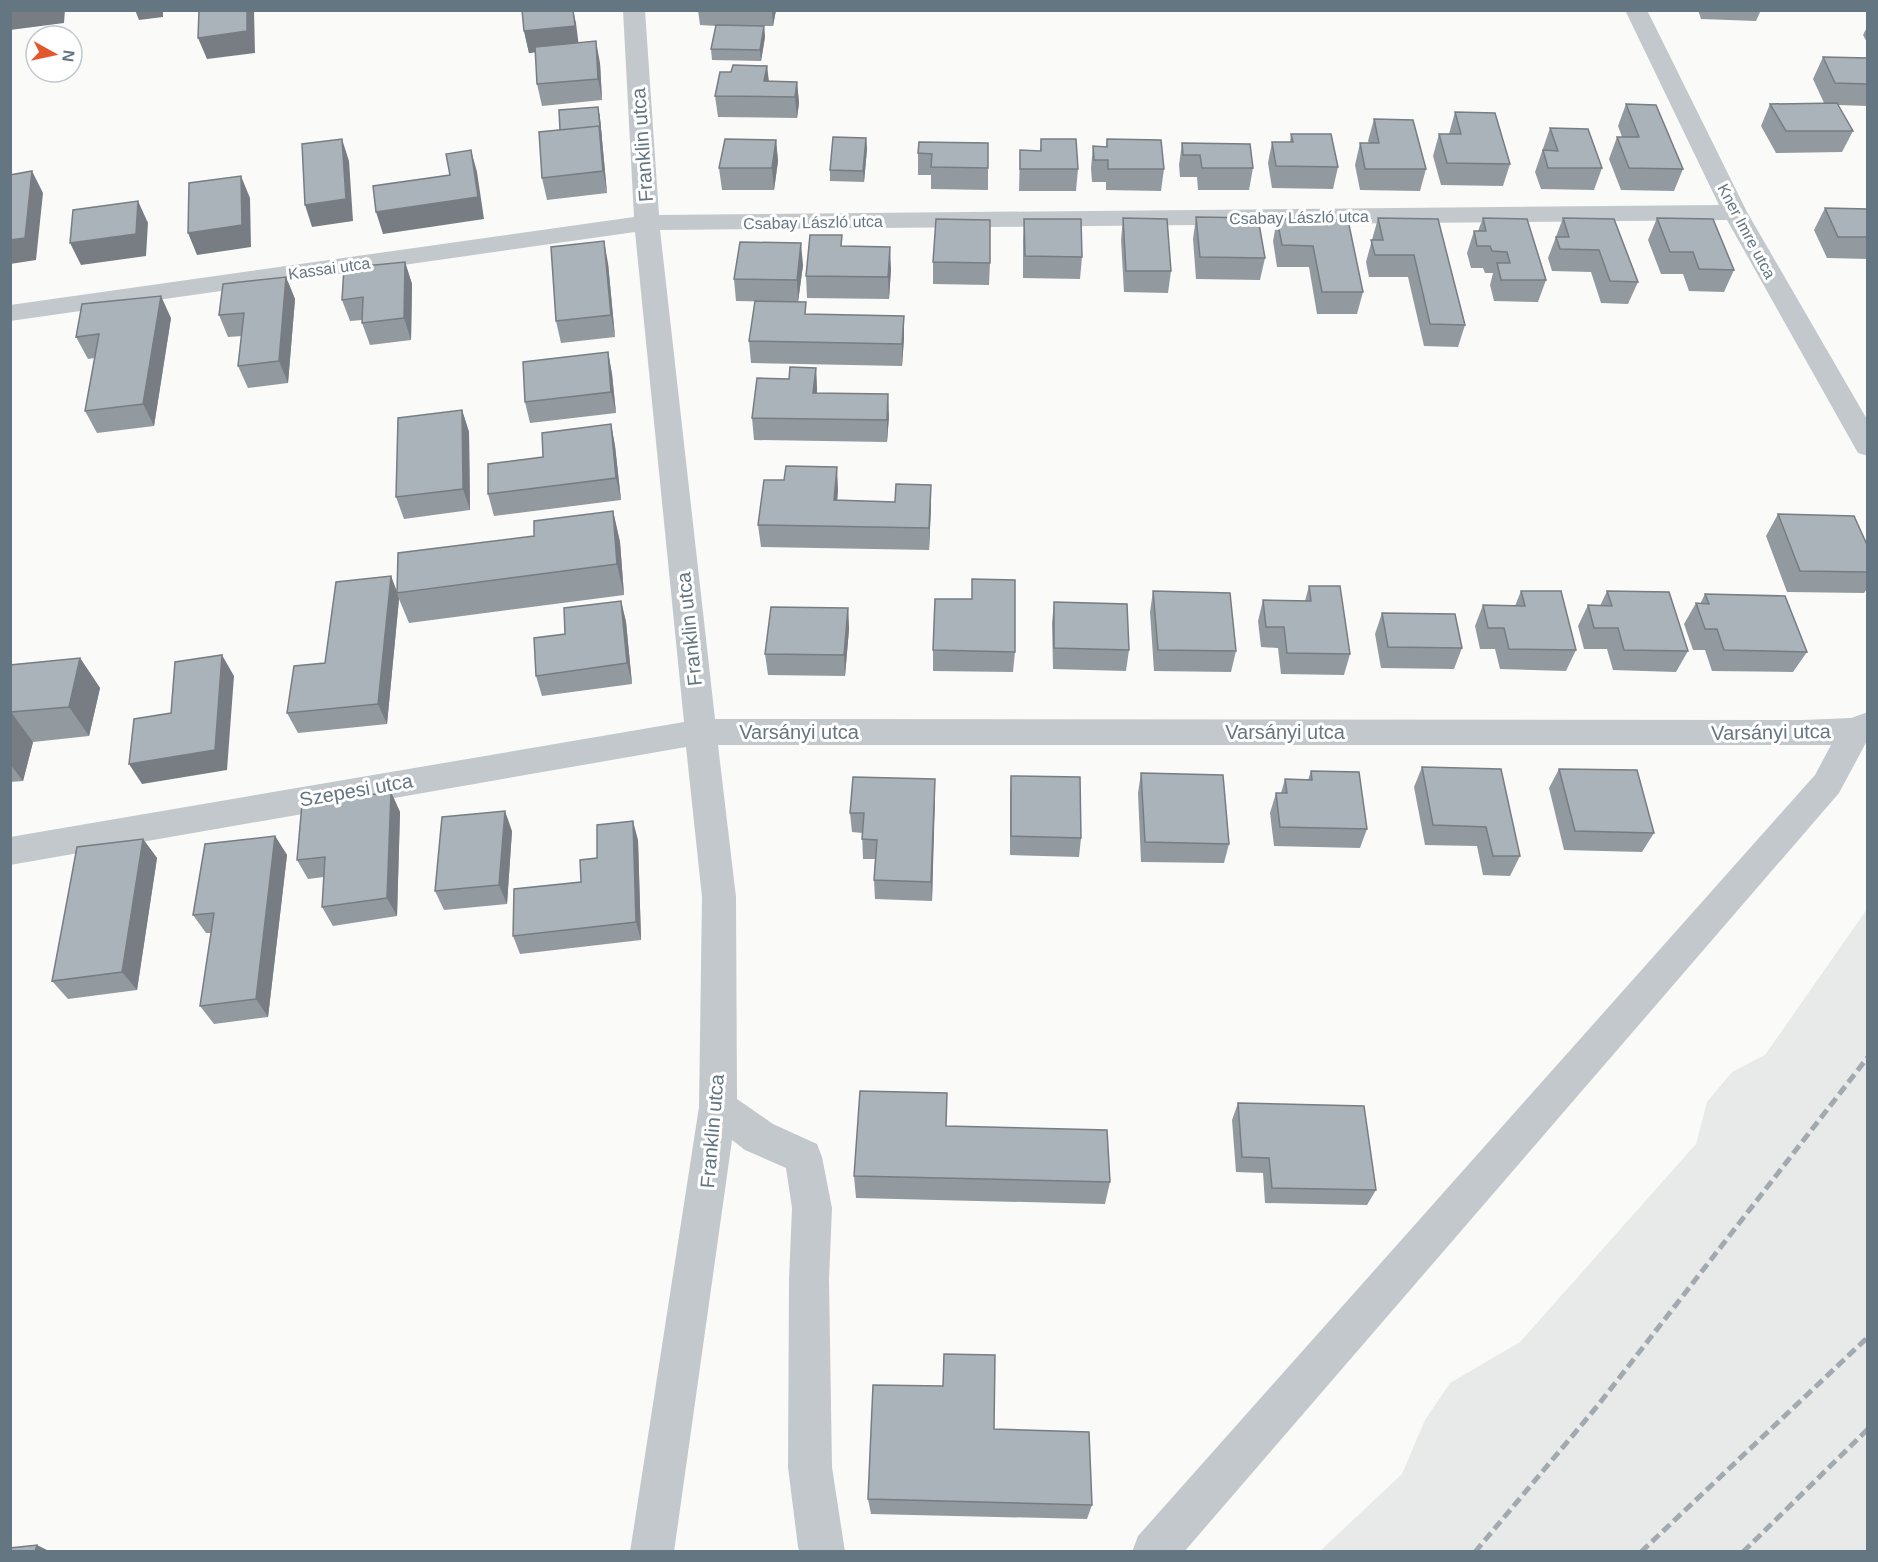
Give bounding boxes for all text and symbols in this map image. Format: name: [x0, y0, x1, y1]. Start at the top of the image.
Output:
north arrow: [24, 24, 84, 84]
text: N: [59, 49, 78, 63]
street label: Franklin utca: [627, 86, 657, 203]
street label: Kner Imre utca: [1714, 181, 1779, 282]
street label: Csabay László utca: [1229, 208, 1369, 227]
street label: Csabay László utca: [743, 213, 883, 232]
street label: Kassai utca: [287, 254, 371, 283]
street label: Franklin utca: [672, 570, 706, 687]
street label: Varsányi utca: [1711, 720, 1832, 744]
street label: Varsányi utca: [739, 721, 860, 743]
street label: Varsányi utca: [1225, 721, 1346, 743]
street label: Szepesi utca: [298, 769, 415, 811]
street label: Franklin utca: [696, 1072, 728, 1189]

